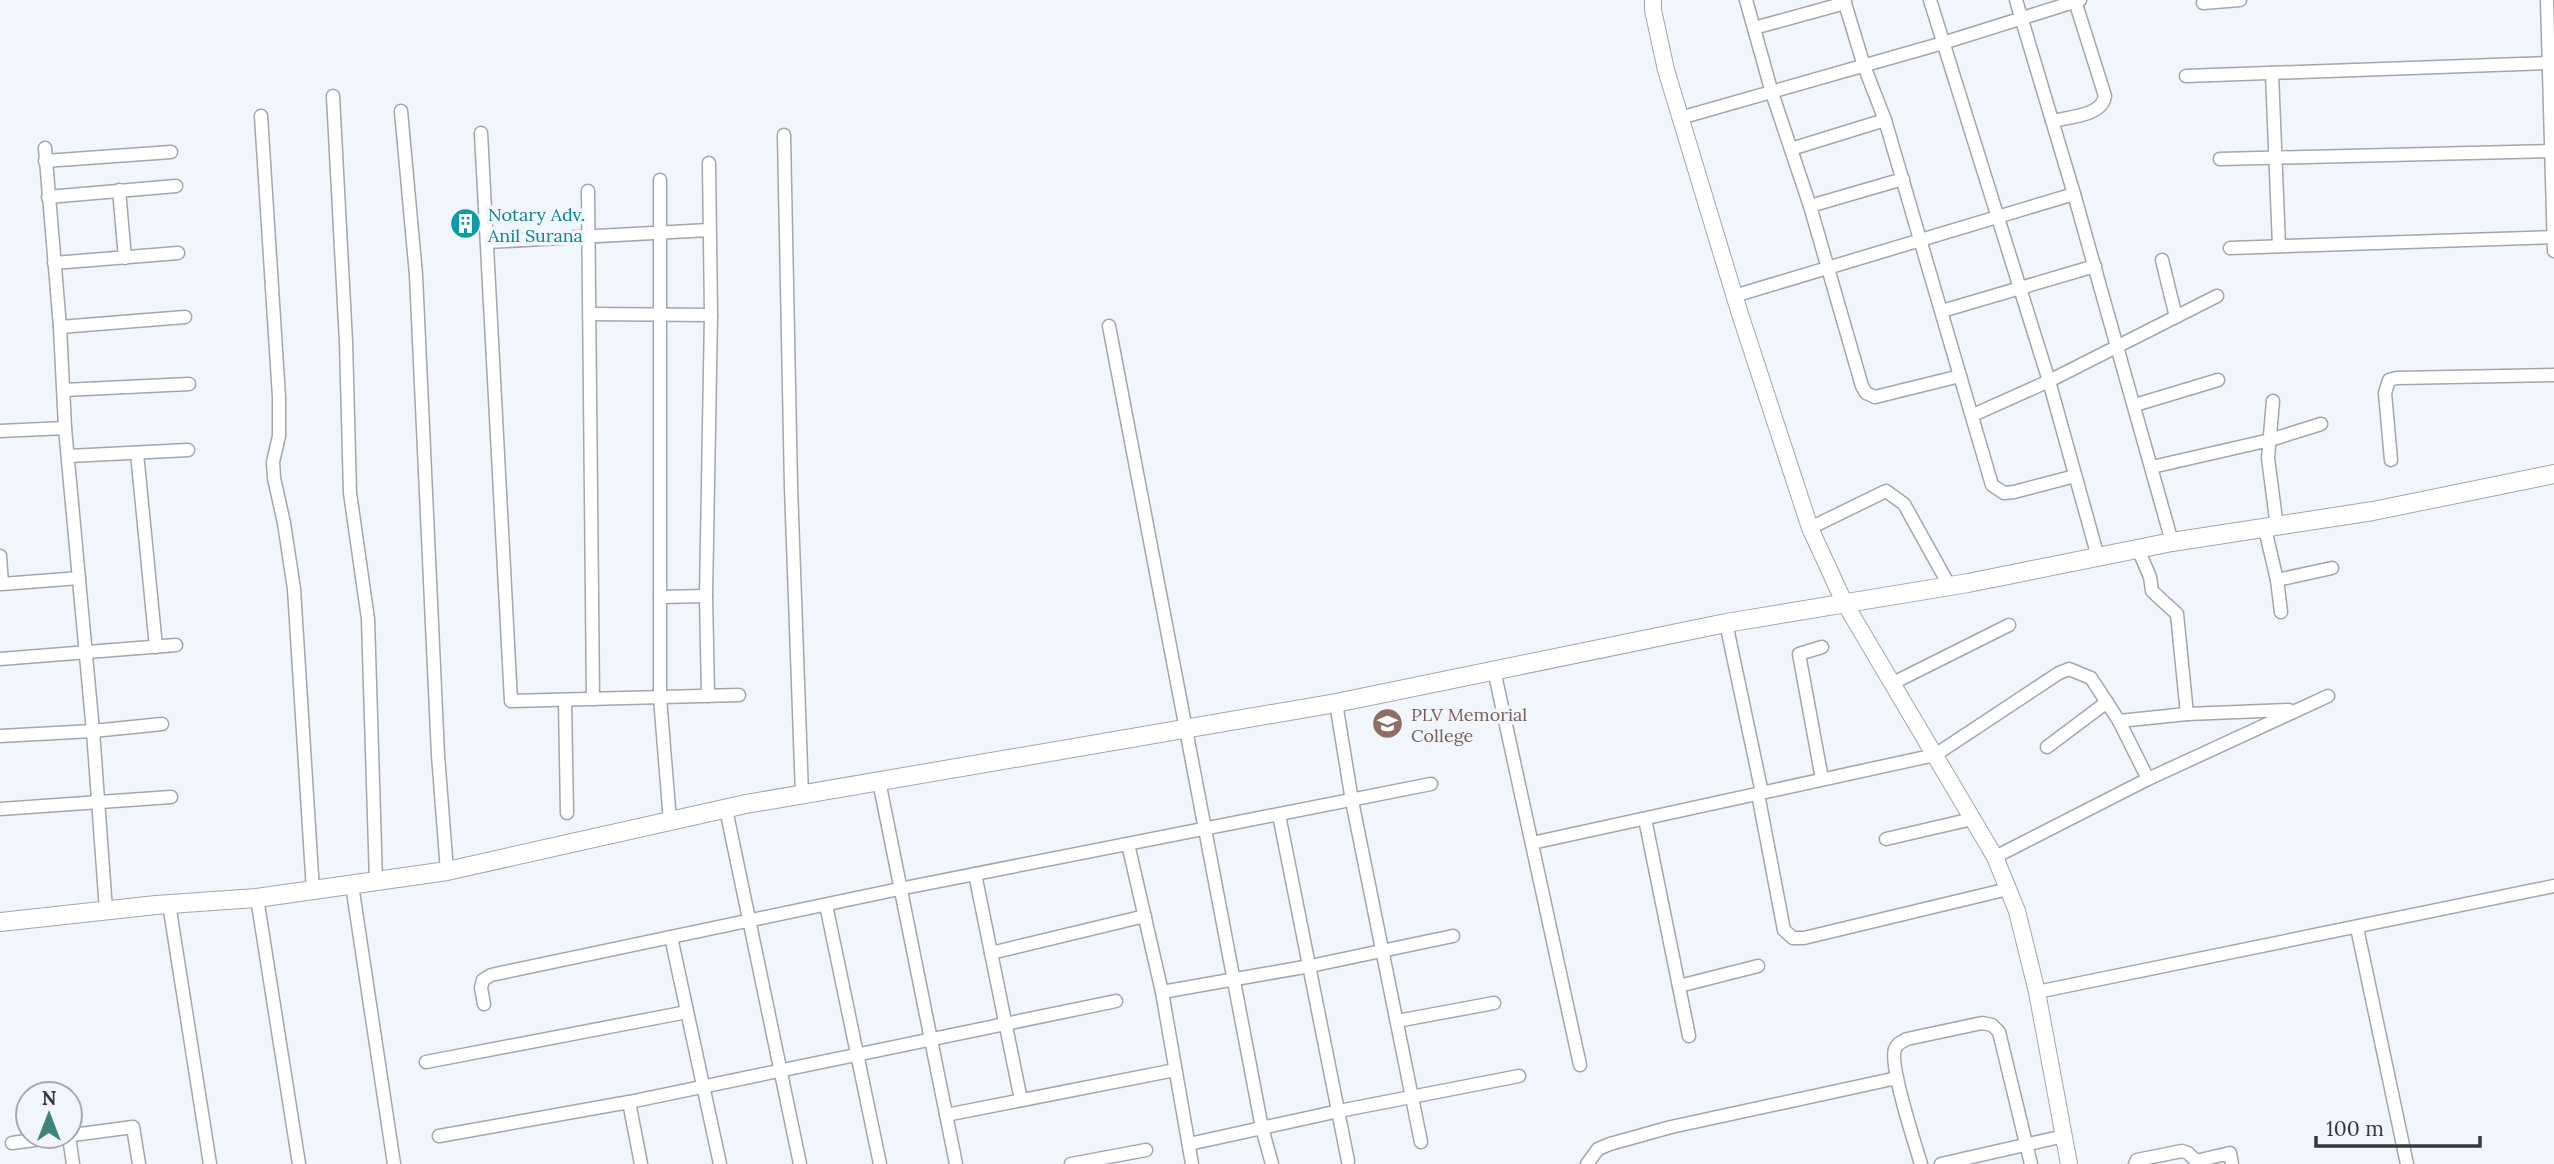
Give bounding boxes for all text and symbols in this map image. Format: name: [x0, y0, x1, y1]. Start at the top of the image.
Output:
place label: Notary Adv. Anil Surana: [487, 203, 585, 247]
building icon: Notary Adv. Anil Surana: [448, 207, 482, 241]
place label: PLV Memorial College: [1411, 703, 1527, 747]
school or university icon: PLV Memorial College: [1371, 707, 1405, 741]
north arrow: [14, 1080, 84, 1150]
text: N: [42, 1086, 57, 1110]
scale bar: [2316, 1104, 2480, 1148]
text: 100 m: [2326, 1115, 2384, 1142]

